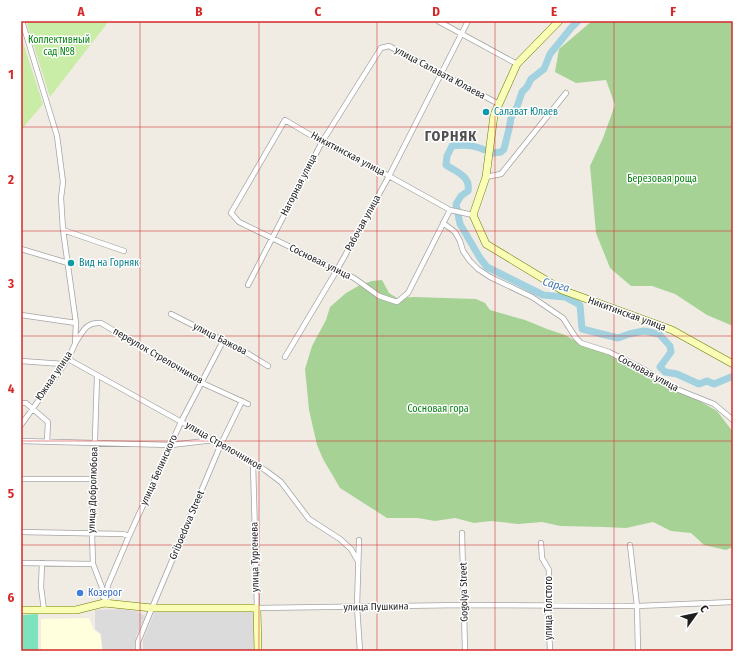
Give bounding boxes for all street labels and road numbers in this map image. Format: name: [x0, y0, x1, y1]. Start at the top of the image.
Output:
street label: улица Салавата Юлаева: [393, 44, 487, 102]
street label: Никитинская улица: [309, 129, 387, 179]
street label: Нагорная улица: [278, 152, 320, 218]
street label: Рабочая улица: [343, 193, 383, 253]
street label: Сосновая улица: [287, 242, 353, 282]
street label: Никитинская улица: [586, 294, 668, 334]
street label: улица Бажова: [191, 320, 249, 358]
street label: переулок Стрелочников: [111, 325, 205, 387]
street label: Южная улица: [33, 349, 75, 403]
street label: Сосновая улица: [616, 352, 681, 394]
street label: улица Стрелочников: [183, 419, 265, 473]
street label: улица Белинского: [138, 433, 180, 507]
street label: улица Добролюбова: [85, 447, 101, 533]
street label: Griboedova Street: [167, 488, 207, 561]
street label: улица Тургенева: [248, 522, 262, 592]
street label: Gogolya Street: [457, 561, 471, 622]
street label: улица Толстого: [543, 576, 555, 640]
street label: улица Пушкина: [343, 600, 409, 614]

